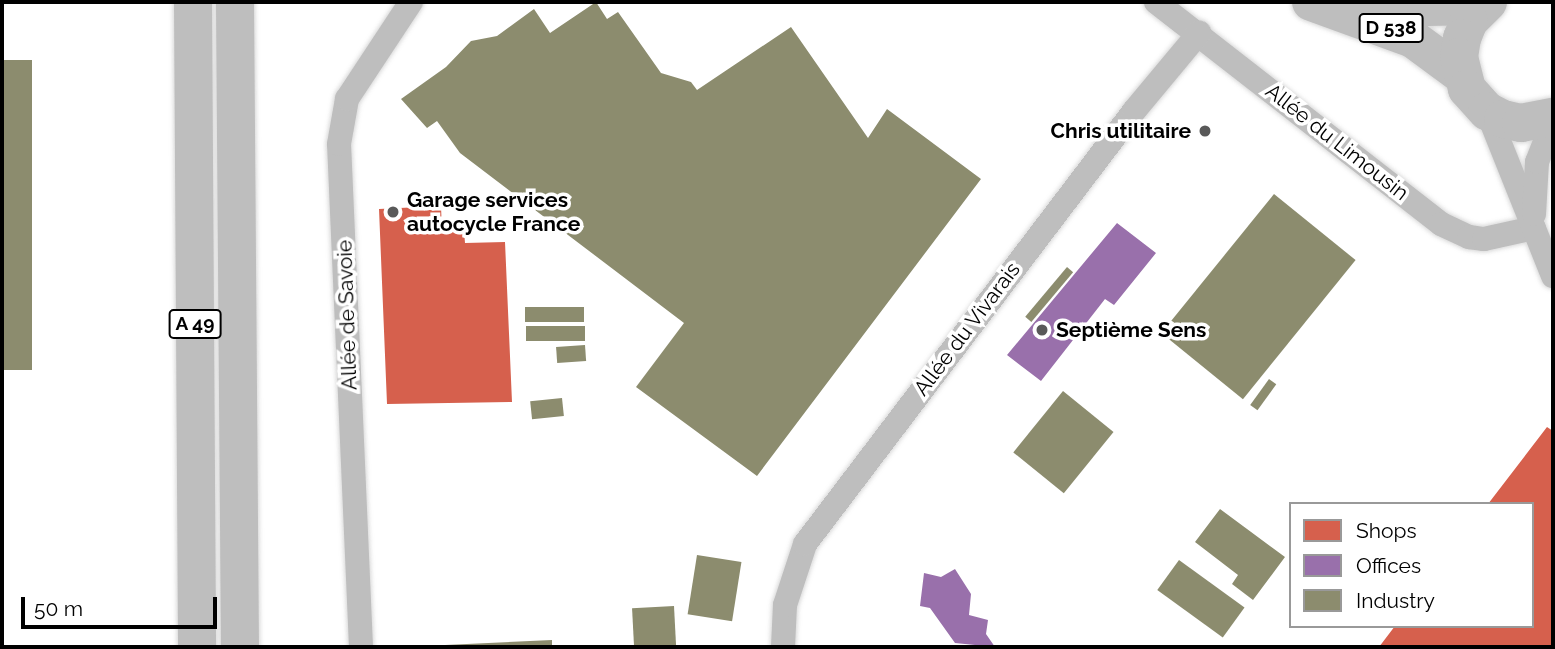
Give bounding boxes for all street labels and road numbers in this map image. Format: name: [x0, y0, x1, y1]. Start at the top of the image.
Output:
road number: D 538: [1358, 12, 1424, 44]
street label: Allée du Limousin: [1260, 78, 1414, 206]
street label: Allée de Savoie: [332, 239, 362, 391]
street label: Allée du Vivarais: [908, 257, 1026, 401]
road number: A 49: [167, 308, 223, 340]

